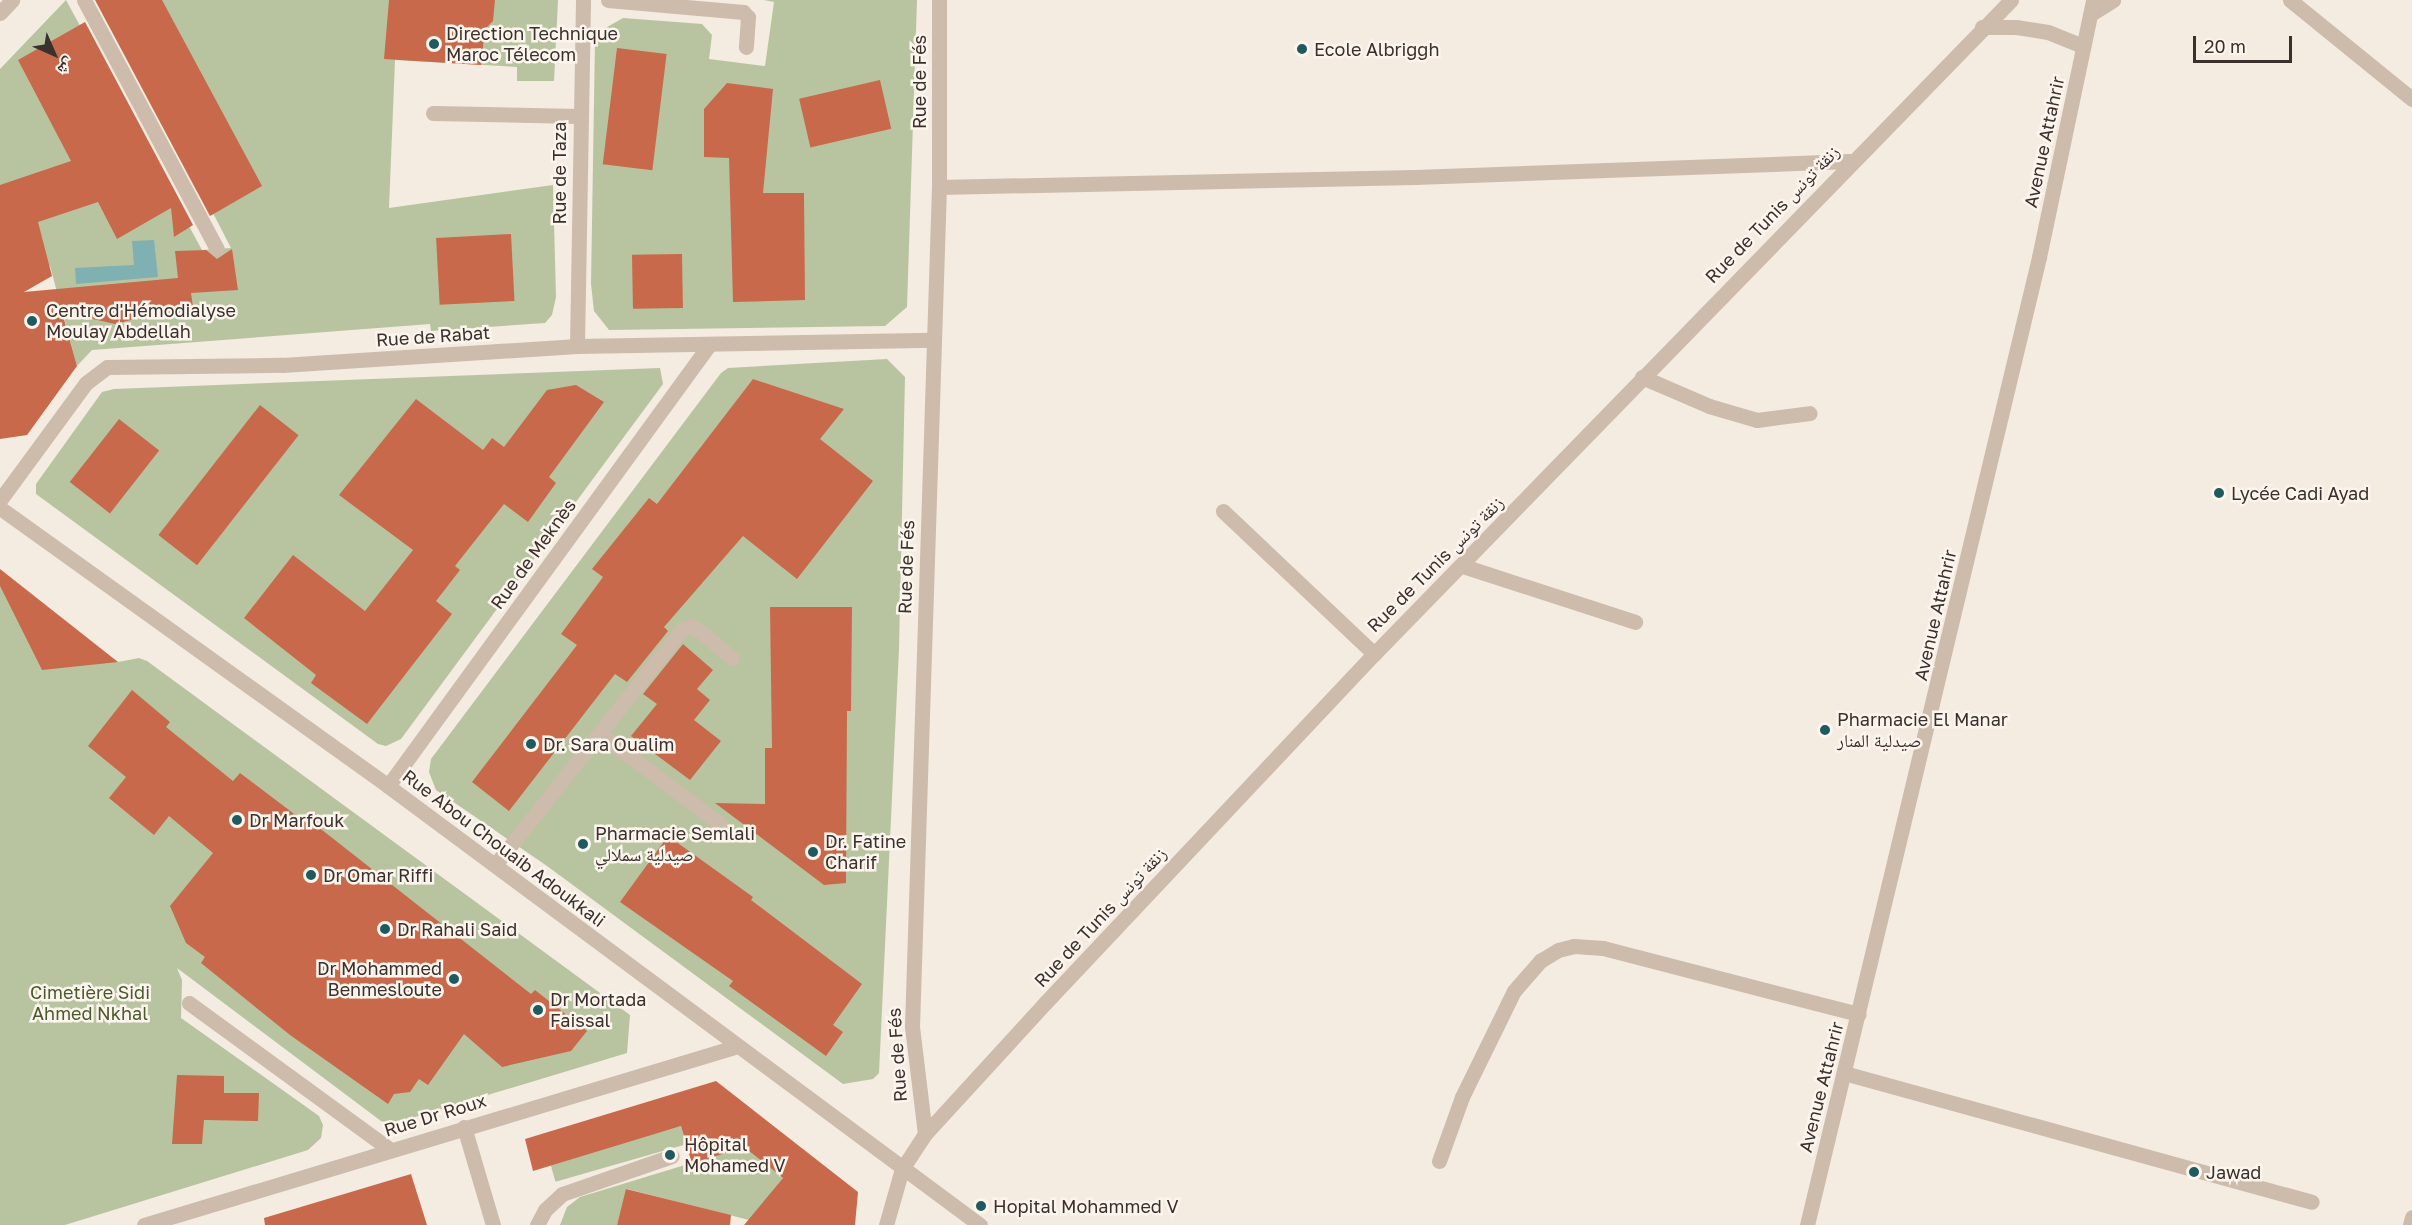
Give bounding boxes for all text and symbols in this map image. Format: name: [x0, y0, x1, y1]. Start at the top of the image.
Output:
place label: Direction Technique Maroc Télecom: [446, 23, 618, 66]
north arrow: [24, 24, 84, 84]
scale bar: [2196, 24, 2295, 62]
street label: Rue de Fés: [908, 35, 930, 129]
text: 20 m: [2204, 35, 2246, 57]
marker: Direction Technique Maroc Télecom: [427, 37, 441, 51]
place label: Ecole Albriggh: [1314, 38, 1440, 60]
marker: Ecole Albriggh: [1295, 42, 1309, 56]
text: ش: [54, 54, 80, 80]
street label: Avenue Attahrir: [2020, 74, 2068, 210]
street label: Rue de Taza: [548, 122, 570, 224]
street label: Rue de Tunis زنقة تونس: [1701, 141, 1843, 287]
place label: Centre d'Hémodialyse Moulay Abdellah: [46, 300, 236, 342]
marker: Centre d'Hémodialyse Moulay Abdellah: [23, 312, 41, 330]
street label: Rue de Rabat: [375, 321, 491, 351]
place label: Lycée Cadi Ayad: [2231, 482, 2369, 504]
marker: Lycée Cadi Ayad: [2212, 486, 2226, 500]
street label: Rue de Tunis زنقة تونس: [1363, 492, 1507, 636]
street label: Rue de Meknès: [486, 495, 580, 613]
street label: Rue de Fés: [894, 520, 918, 614]
street label: Avenue Attahrir: [1909, 547, 1961, 683]
place label: Pharmacie El Manar صيدلية المنار: [1837, 709, 2008, 752]
marker: Pharmacie El Manar صيدلية المنار: [1818, 723, 1832, 737]
place label: Dr. Sara Oualim: [543, 733, 674, 755]
marker: Dr. Sara Oualim: [524, 737, 538, 751]
street label: Rue Abou Chouaib Adoukkali: [398, 765, 610, 931]
place label: Dr Marfouk: [249, 809, 344, 831]
marker: Dr Marfouk: [230, 813, 244, 827]
place label: Pharmacie Semlali صيدلية سملالي: [595, 823, 755, 866]
place label: Dr. Fatine Charif: [825, 831, 906, 874]
marker: Pharmacie Semlali صيدلية سملالي: [576, 837, 590, 851]
street label: Rue de Tunis زنقة تونس: [1030, 843, 1170, 991]
marker: Dr. Fatine Charif: [806, 845, 820, 859]
place label: Dr Omar Riffi: [323, 864, 433, 886]
marker: Dr Omar Riffi: [304, 868, 318, 882]
place label: Dr Rahali Said: [397, 918, 517, 940]
marker: Dr Rahali Said: [378, 922, 392, 936]
place label: Dr Mohammed Benmesloute: [317, 958, 442, 1000]
marker: Dr Mohammed Benmesloute: [447, 972, 461, 986]
park label: Cimetière Sidi Ahmed Nkhal: [30, 982, 150, 1024]
place label: Dr Mortada Faissal: [550, 989, 646, 1032]
marker: Dr Mortada Faissal: [531, 1003, 545, 1017]
street label: Rue de Fés: [883, 1007, 911, 1103]
street label: Avenue Attahrir: [1794, 1020, 1848, 1154]
street label: Rue Dr Roux: [381, 1089, 489, 1141]
place label: Hôpital Mohamed V: [684, 1134, 786, 1176]
marker: Hôpital Mohamed V: [661, 1146, 679, 1164]
place label: Jawad: [2206, 1161, 2261, 1183]
marker: Jawad: [2187, 1165, 2201, 1179]
place label: Hopital Mohammed V: [993, 1195, 1178, 1217]
marker: Hopital Mohammed V: [974, 1199, 988, 1213]

